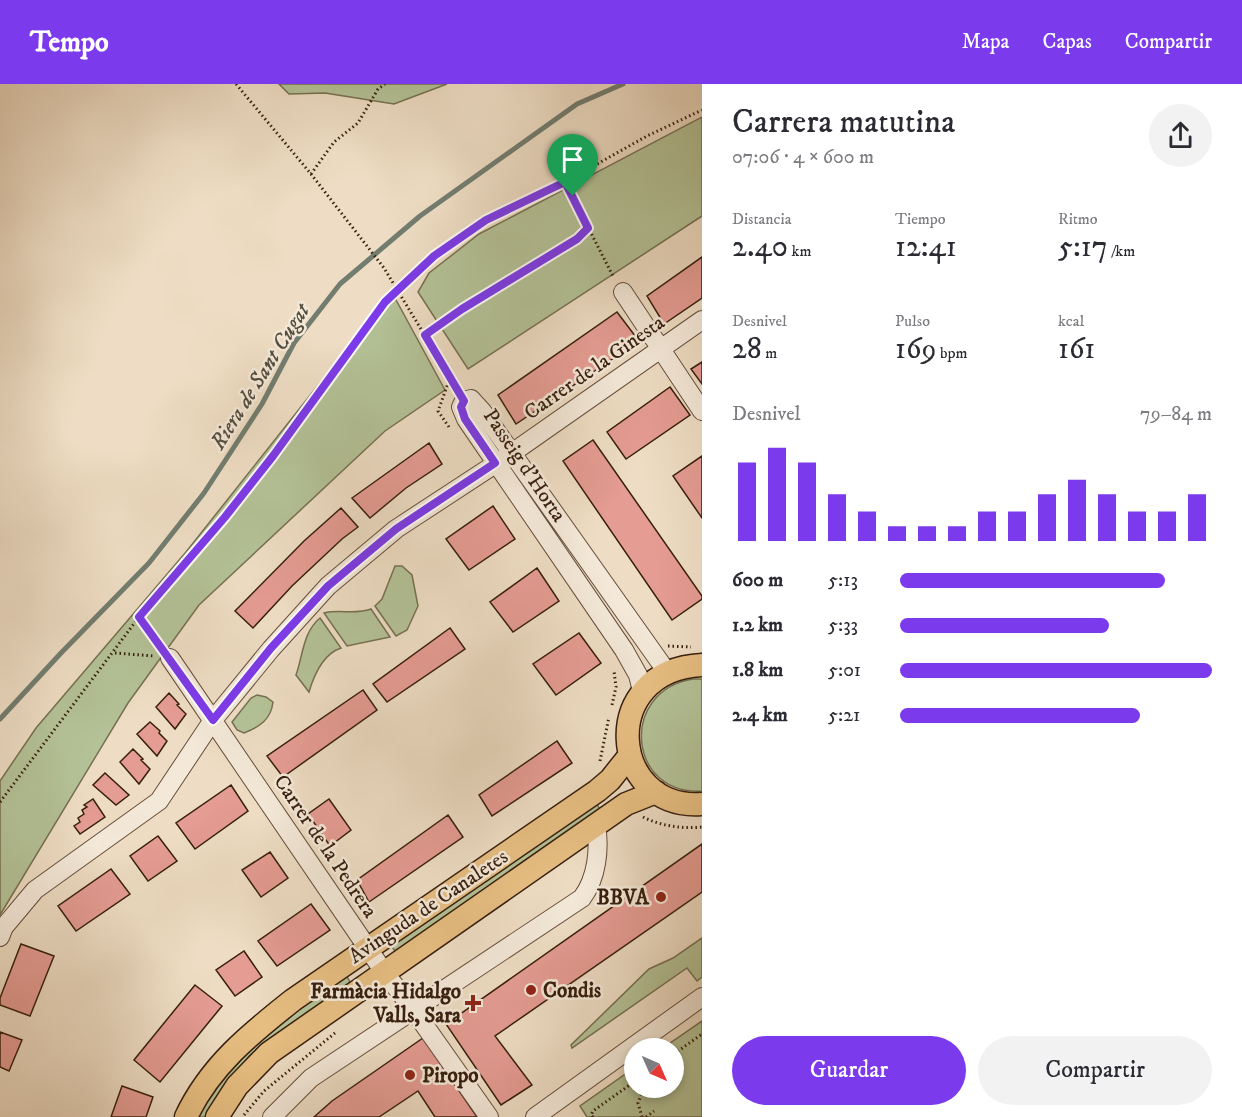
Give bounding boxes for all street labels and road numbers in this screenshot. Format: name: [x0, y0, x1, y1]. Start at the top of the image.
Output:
street label: Carrer de la Ginesta: [519, 310, 670, 426]
street label: Passeig d'Horta: [477, 404, 572, 527]
street label: Carrer de la Pedrera: [268, 770, 383, 923]
street label: Avinguda de Canaletes: [344, 844, 513, 970]

